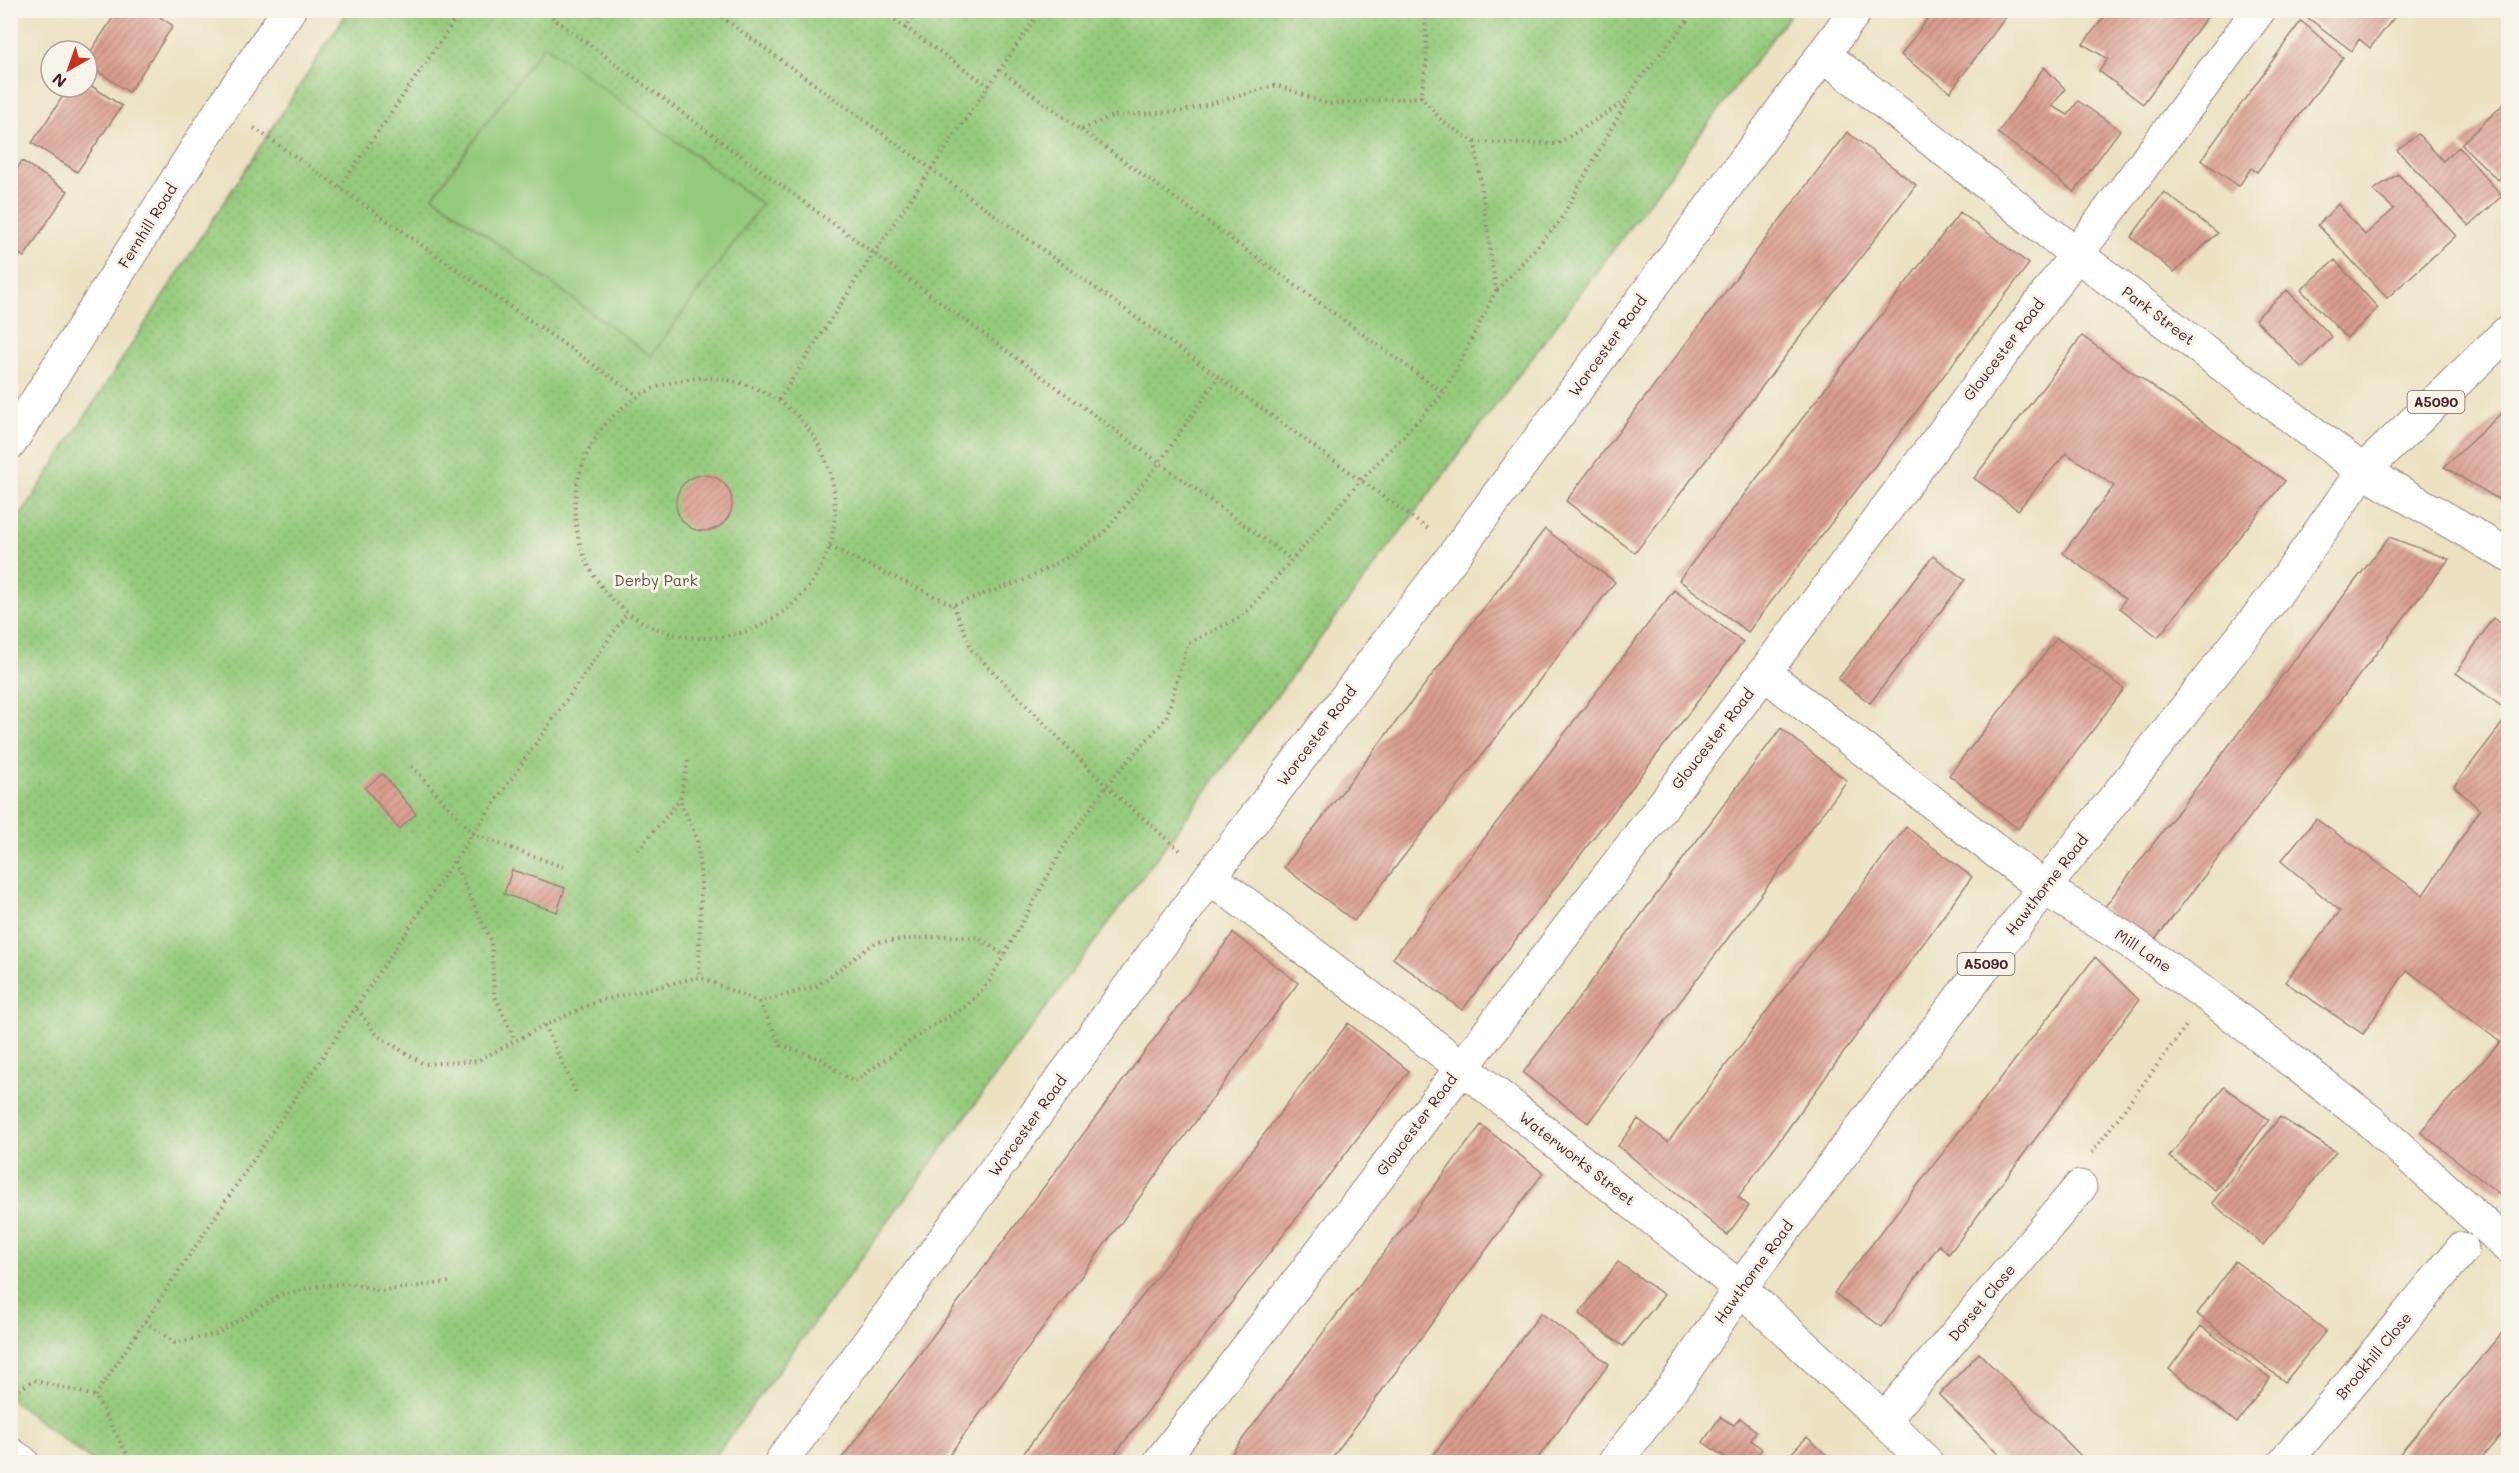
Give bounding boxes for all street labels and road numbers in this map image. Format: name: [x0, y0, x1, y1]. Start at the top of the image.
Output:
street label: Fernhill Road: [113, 179, 181, 272]
street label: Park Street: [2118, 281, 2199, 349]
street label: Worcester Road: [1564, 291, 1651, 400]
street label: Gloucester Road: [1958, 294, 2048, 405]
road number: A5090: [2408, 391, 2464, 413]
street label: Worcester Road: [1272, 681, 1360, 790]
street label: Gloucester Road: [1666, 684, 1758, 793]
street label: Hawthorne Road: [2000, 830, 2092, 939]
street label: Mill Lane: [2112, 924, 2176, 976]
road number: A5090: [1958, 953, 2014, 975]
street label: Gloucester Road: [1371, 1069, 1461, 1180]
street label: Worcester Road: [984, 1071, 1071, 1180]
street label: Waterworks Street: [1516, 1107, 1640, 1210]
street label: Hawthorne Road: [1709, 1216, 1797, 1327]
street label: Dorset Close: [1943, 1260, 2019, 1345]
street label: Brookhill Close: [2331, 1308, 2416, 1403]

